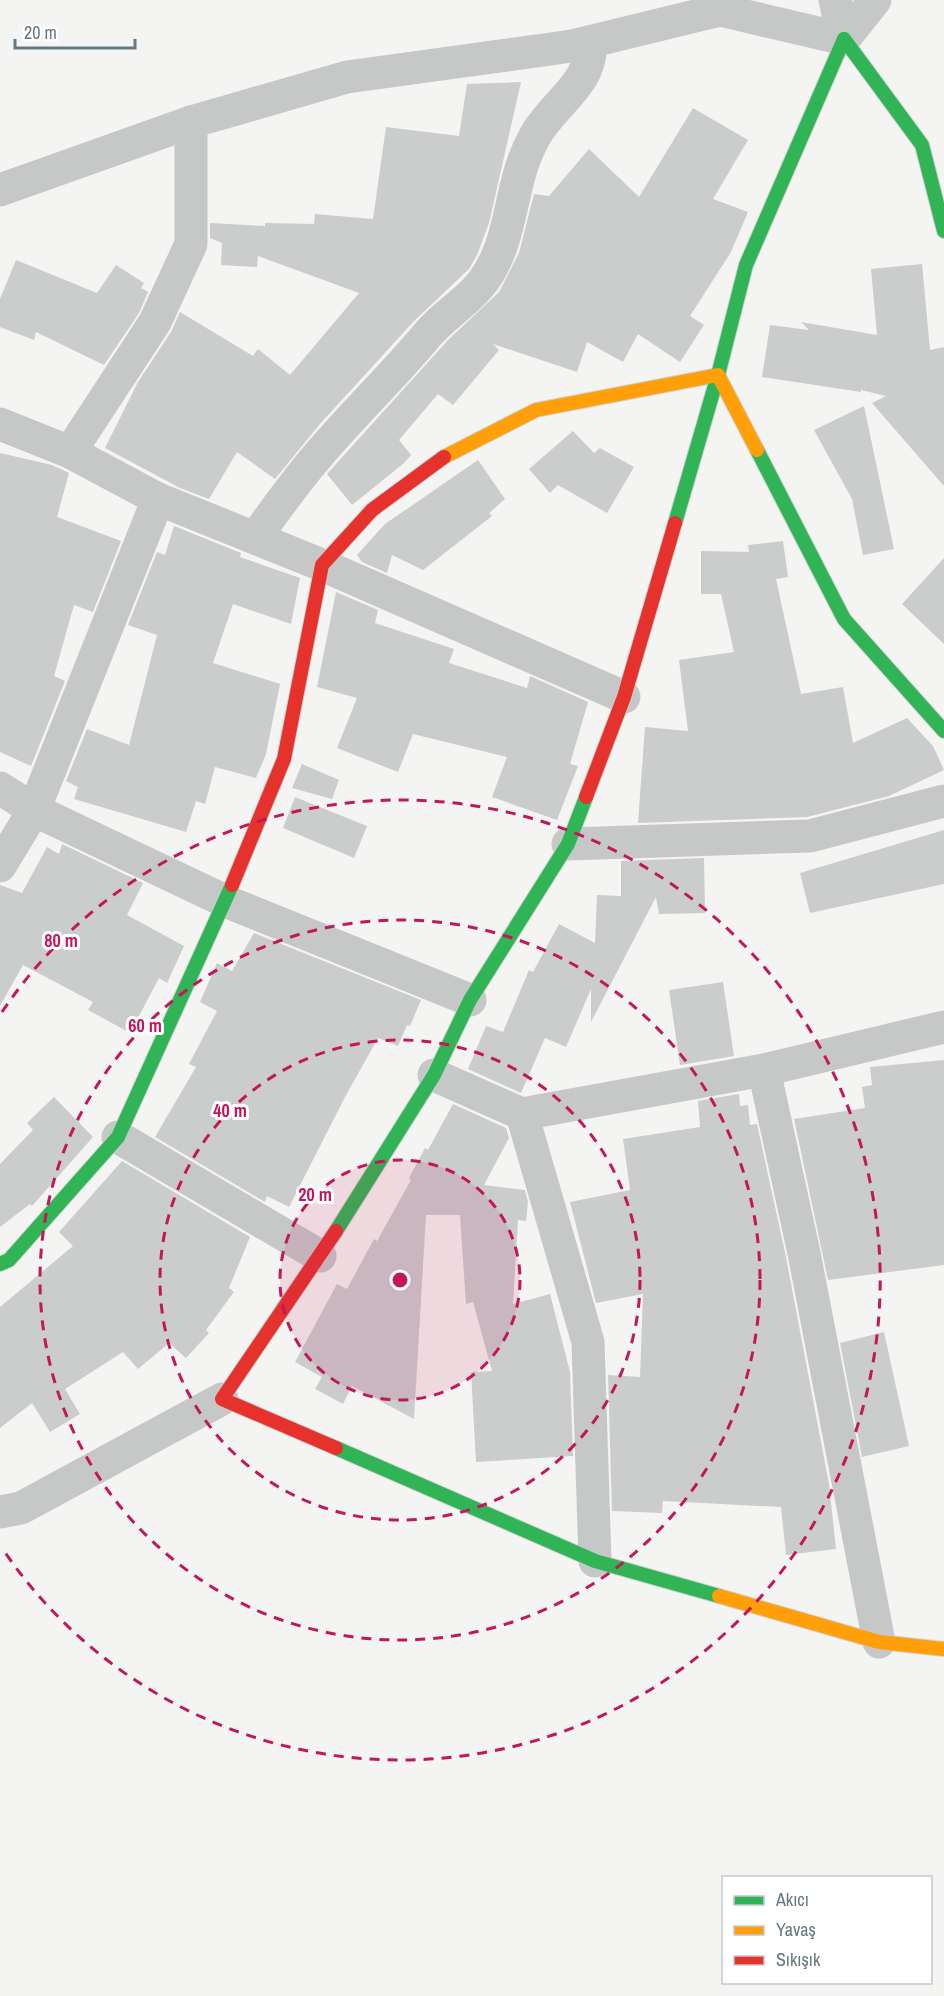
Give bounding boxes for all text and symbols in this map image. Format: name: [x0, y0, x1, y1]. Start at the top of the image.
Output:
scale bar: [15, 12, 135, 50]
text: 20 m: [24, 20, 57, 45]
text: 80 m: [44, 928, 78, 953]
text: 60 m: [128, 1013, 162, 1038]
text: 40 m: [213, 1098, 247, 1123]
text: 20 m: [298, 1182, 332, 1207]
centre of rings: [390, 1270, 410, 1290]
legend: [722, 1876, 932, 1984]
text: Akıcı: [775, 1887, 809, 1912]
text: Yavaş: [776, 1917, 816, 1942]
text: Sıkışık: [776, 1947, 821, 1972]

